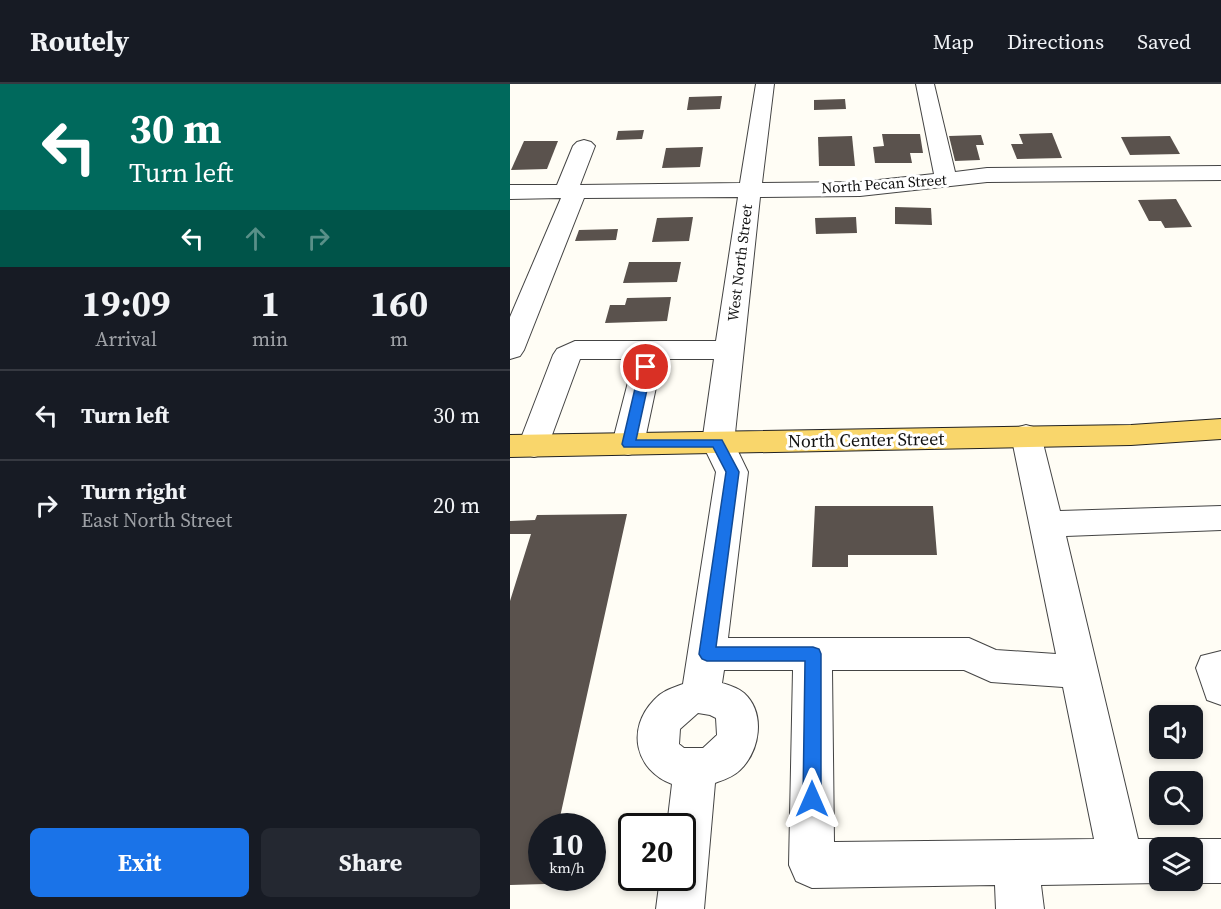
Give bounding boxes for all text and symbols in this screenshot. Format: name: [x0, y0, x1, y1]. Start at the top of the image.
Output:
text: Routely: [30, 22, 129, 60]
text: Map: [933, 27, 974, 56]
text: Directions: [1007, 27, 1104, 56]
text: Saved: [1137, 27, 1191, 56]
text: 30 m: [129, 99, 222, 157]
icon: left: [30, 108, 108, 186]
text: Turn left: [129, 154, 233, 191]
street label: North Pecan Street: [821, 169, 947, 198]
street label: West North Street: [722, 203, 757, 323]
icon: left: [176, 222, 209, 255]
icon: ahead: [239, 222, 272, 255]
icon: right: [302, 222, 335, 255]
text: 19:09: [82, 279, 170, 328]
text: 1: [260, 279, 280, 328]
text: 160: [370, 279, 428, 328]
text: Arrival: [95, 325, 157, 353]
text: min: [252, 325, 288, 353]
text: m: [390, 325, 408, 353]
pin: [620, 341, 671, 392]
icon: arrive: [629, 350, 662, 383]
icon: left: [30, 399, 63, 432]
text: Turn left: [81, 400, 169, 430]
text: 30 m: [433, 400, 480, 430]
street label: North Center Street: [788, 426, 945, 453]
text: Turn right: [81, 476, 186, 506]
icon: right: [30, 489, 63, 522]
text: 20 m: [433, 490, 480, 520]
text: East North Street: [81, 506, 232, 534]
map controls: [1149, 705, 1203, 891]
button: sound: [1149, 705, 1203, 759]
position arrow: [780, 767, 844, 831]
button: search: [1149, 771, 1203, 825]
speed limit sign: 20: [618, 813, 696, 891]
text: 10: [551, 824, 583, 865]
button: Exit: [30, 828, 249, 897]
button: Share: [261, 828, 480, 897]
button: layers: [1149, 837, 1203, 891]
text: km/h: [549, 857, 585, 878]

